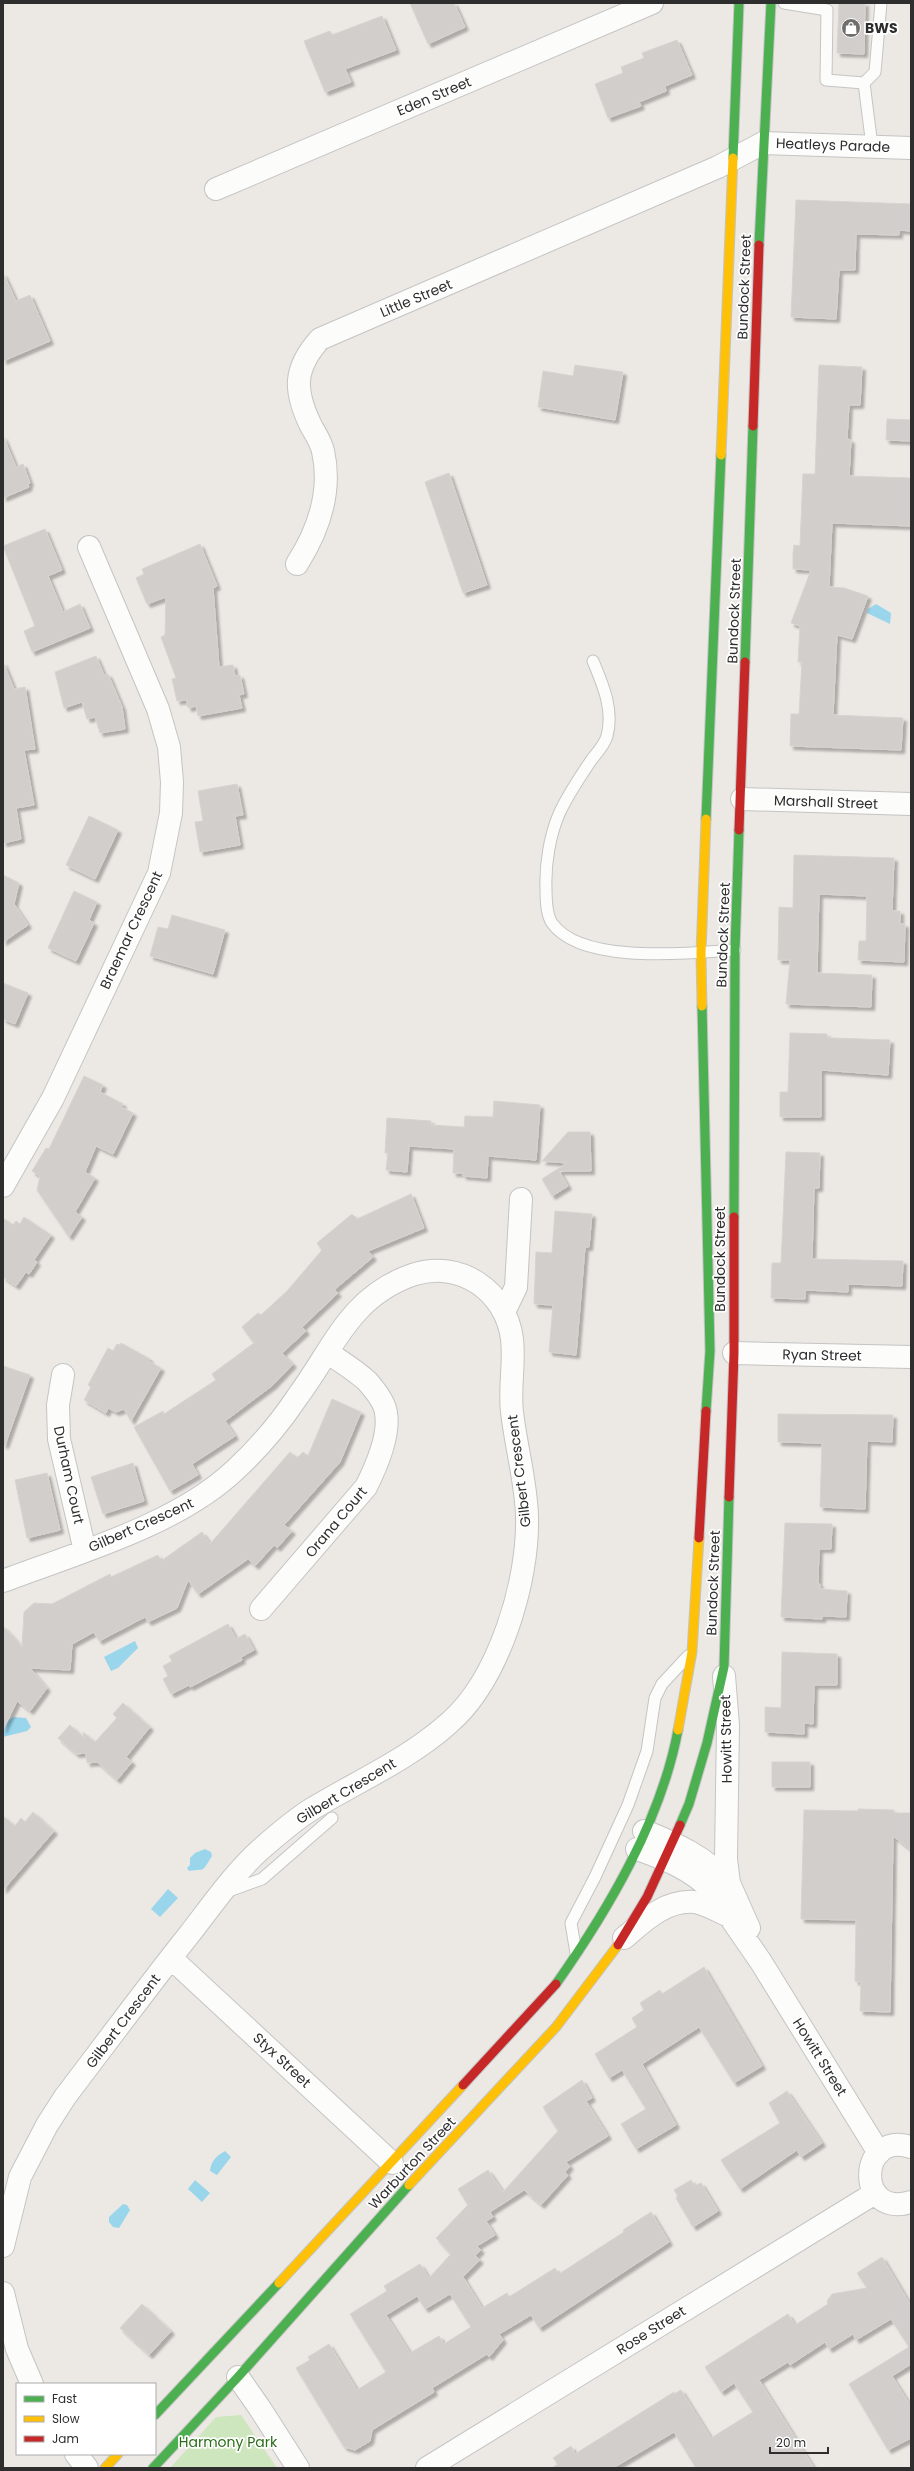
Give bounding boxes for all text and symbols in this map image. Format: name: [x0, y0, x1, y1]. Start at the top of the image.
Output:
shop icon: BWS: [840, 17, 862, 39]
place label: BWS: [865, 18, 898, 38]
street label: Eden Street: [394, 71, 474, 121]
street label: Heatleys Parade: [775, 133, 891, 157]
street label: Bundock Street: [732, 234, 756, 340]
street label: Little Street: [377, 274, 455, 322]
street label: Bundock Street: [722, 558, 746, 664]
street label: Marshall Street: [774, 790, 878, 814]
street label: Braemar Crescent: [95, 868, 167, 992]
street label: Bundock Street: [711, 882, 735, 988]
street label: Bundock Street: [710, 1206, 730, 1312]
street label: Ryan Street: [782, 1344, 862, 1366]
street label: Gilbert Crescent: [502, 1414, 536, 1528]
street label: Durham Court: [49, 1424, 89, 1526]
street label: Orana Court: [300, 1482, 372, 1562]
street label: Gilbert Crescent: [85, 1493, 197, 1557]
street label: Bundock Street: [701, 1530, 725, 1636]
street label: Howitt Street: [715, 1695, 737, 1783]
street label: Gilbert Crescent: [292, 1753, 400, 1829]
street label: Gilbert Crescent: [81, 1970, 165, 2072]
street label: Howitt Street: [788, 2014, 852, 2100]
street label: Styx Street: [249, 2028, 315, 2092]
street label: Warburton Street: [364, 2112, 460, 2214]
street label: Rose Street: [613, 2301, 689, 2359]
legend: [16, 2383, 156, 2455]
text: Fast: [52, 2390, 77, 2407]
text: Slow: [52, 2410, 80, 2427]
scale bar: [770, 2429, 828, 2455]
text: Jam: [52, 2430, 79, 2447]
park label: Harmony Park: [179, 2432, 278, 2452]
text: 20 m: [776, 2434, 806, 2451]

